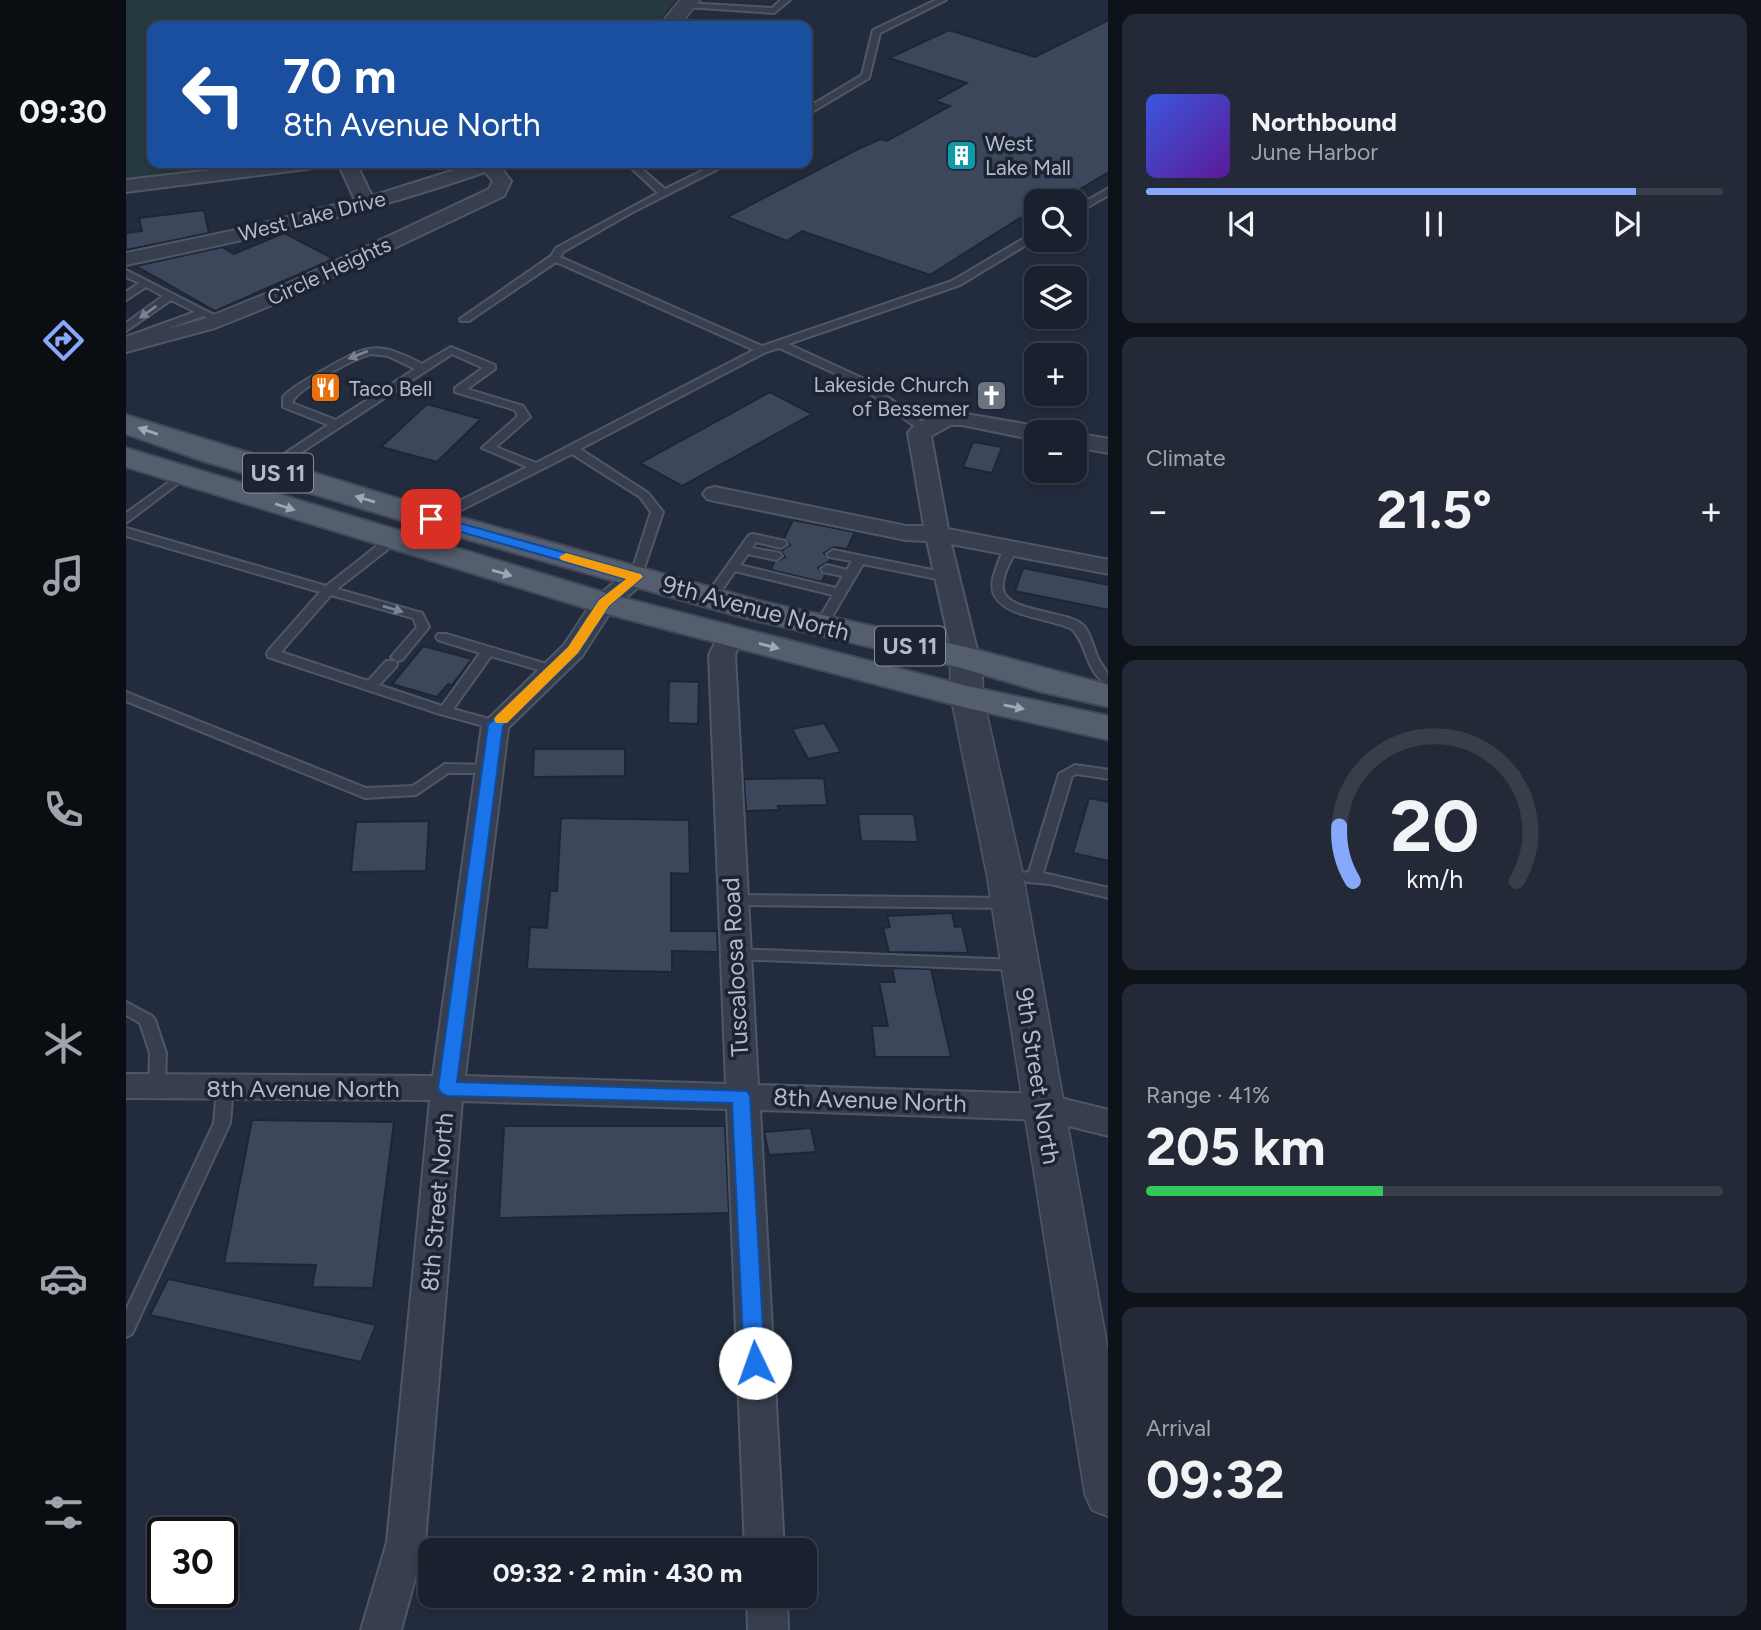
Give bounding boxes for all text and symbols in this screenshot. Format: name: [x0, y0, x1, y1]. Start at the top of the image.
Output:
text: 70 m: [283, 46, 396, 105]
icon: left: [168, 49, 259, 140]
text: 09:30: [19, 93, 107, 131]
text: 8th Avenue North: [283, 106, 541, 144]
text: Northbound: [1251, 106, 1397, 138]
place label: West Lake Mall: [985, 131, 1071, 180]
building icon: West Lake Mall: [945, 138, 979, 172]
text: June Harbor: [1251, 138, 1378, 166]
street label: West Lake Drive: [236, 186, 388, 246]
map controls: [1024, 189, 1087, 483]
button: search: [1024, 189, 1087, 252]
icon: previous: [1223, 205, 1261, 243]
icon: pause: [1415, 205, 1453, 243]
icon: next: [1608, 205, 1646, 243]
street label: Circle Heights: [263, 231, 395, 311]
button: layers: [1024, 266, 1087, 329]
one-way arrow: [139, 305, 157, 319]
icon: directions: [39, 316, 88, 365]
button: +: [1024, 343, 1087, 406]
one-way arrow: [347, 349, 368, 360]
restaurant icon: Taco Bell: [309, 371, 343, 405]
place label: Lakeside Church of Bessemer: [814, 372, 969, 421]
place label: Taco Bell: [349, 376, 432, 401]
church icon: Lakeside Church of Bessemer: [975, 379, 1009, 413]
button: −: [1024, 420, 1087, 483]
one-way arrow: [138, 425, 159, 436]
text: Climate: [1146, 444, 1225, 472]
road number: US 11: [243, 453, 313, 492]
text: 21.5°: [1377, 479, 1492, 541]
text: −: [1146, 488, 1170, 534]
text: +: [1699, 488, 1723, 534]
pin: [401, 489, 461, 549]
one-way arrow: [355, 494, 376, 504]
icon: arrive: [412, 500, 450, 538]
one-way arrow: [274, 503, 295, 513]
icon: music: [39, 551, 88, 600]
one-way arrow: [492, 569, 513, 579]
street label: 9th Avenue North: [659, 569, 853, 647]
one-way arrow: [383, 604, 404, 614]
road number: US 11: [875, 626, 945, 666]
one-way arrow: [758, 641, 780, 652]
one-way arrow: [1003, 702, 1025, 713]
text: 20: [1390, 782, 1479, 869]
icon: phone: [39, 785, 88, 834]
text: km/h: [1406, 864, 1463, 894]
street label: Tuscaloosa Road: [716, 877, 754, 1057]
street label: 9th Street North: [1010, 986, 1066, 1166]
icon: climate: [39, 1019, 88, 1068]
street label: 8th Avenue North: [206, 1074, 400, 1103]
text: Range · 41%: [1146, 1081, 1270, 1109]
street label: 8th Avenue North: [773, 1082, 967, 1118]
street label: 8th Street North: [415, 1111, 459, 1293]
text: 205 km: [1146, 1116, 1326, 1178]
icon: car: [39, 1254, 88, 1303]
position arrow: [718, 1326, 792, 1400]
text: Arrival: [1146, 1414, 1211, 1442]
text: 09:32: [1146, 1449, 1285, 1511]
icon: filters: [39, 1488, 88, 1537]
speed limit sign: 30: [147, 1517, 238, 1608]
text: 09:32 · 2 min · 430 m: [493, 1557, 742, 1589]

